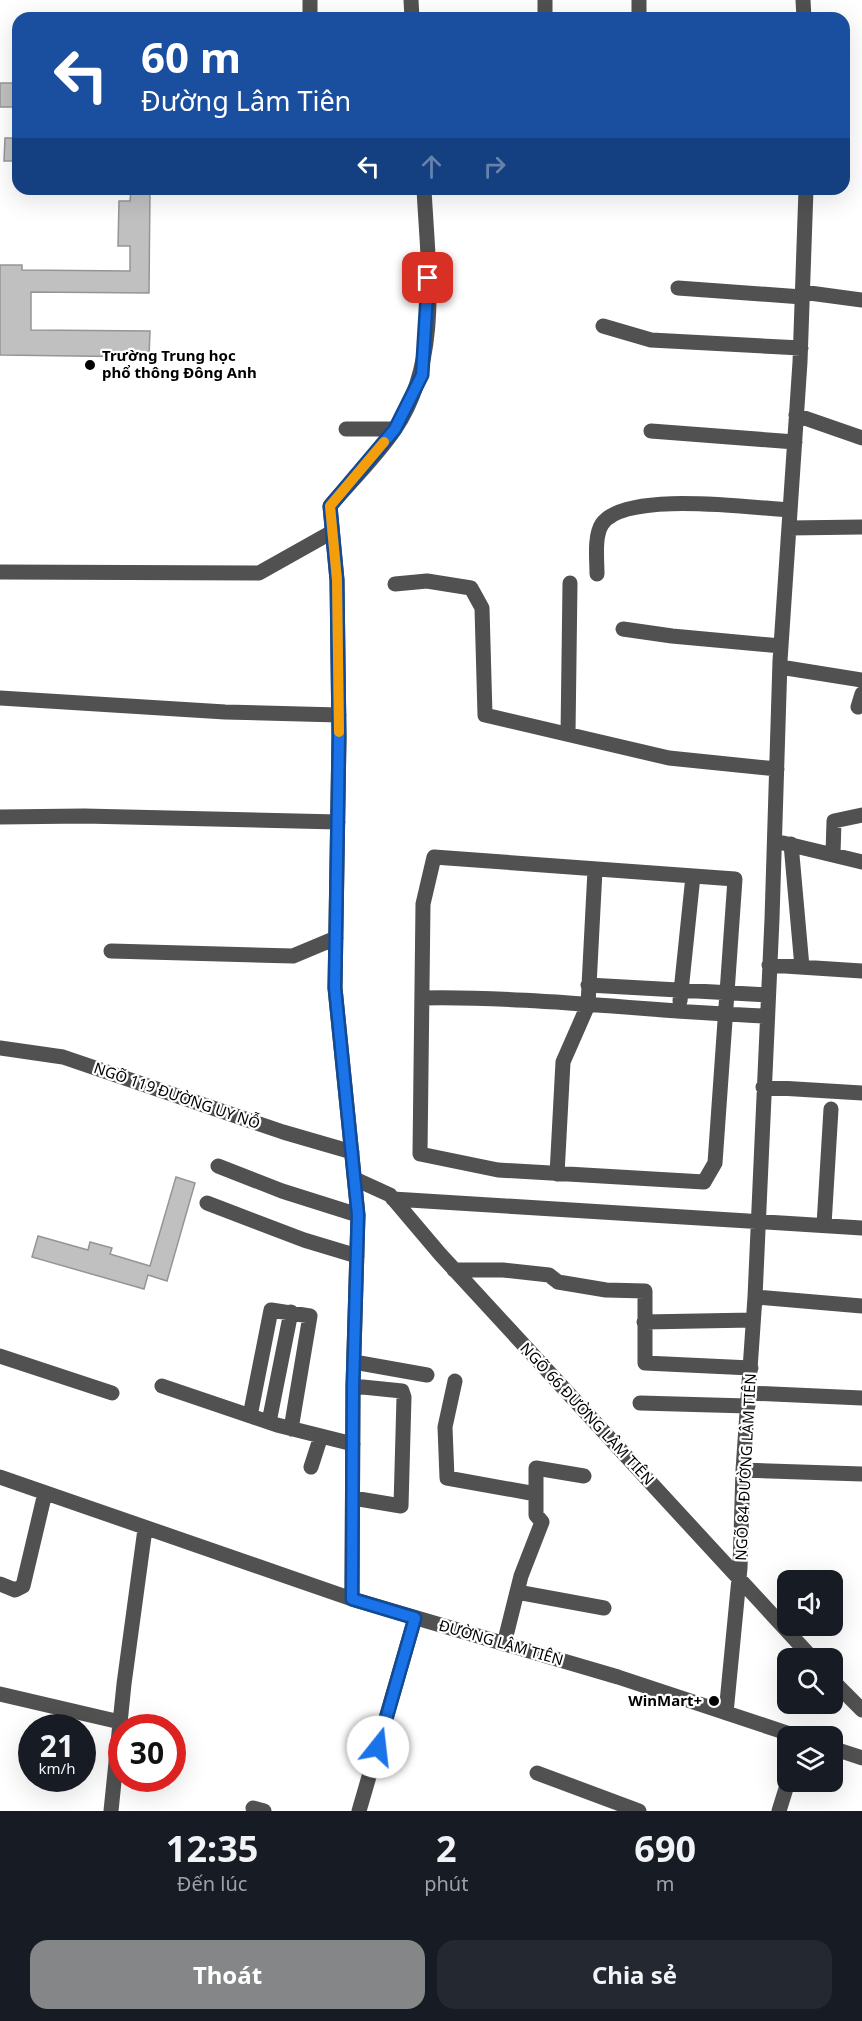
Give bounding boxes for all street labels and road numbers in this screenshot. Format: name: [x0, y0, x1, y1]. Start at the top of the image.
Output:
street label: NGÕ 119 ĐƯỜNG UY NỖ: [92, 1057, 263, 1133]
street label: NGÕ 66 ĐƯỜNG LÂM TIÊN: [516, 1338, 659, 1489]
street label: NGÕ 84 ĐƯỜNG LÂM TIÊN: [730, 1373, 760, 1561]
street label: ĐƯỜNG LÂM TIÊN: [437, 1615, 566, 1669]

